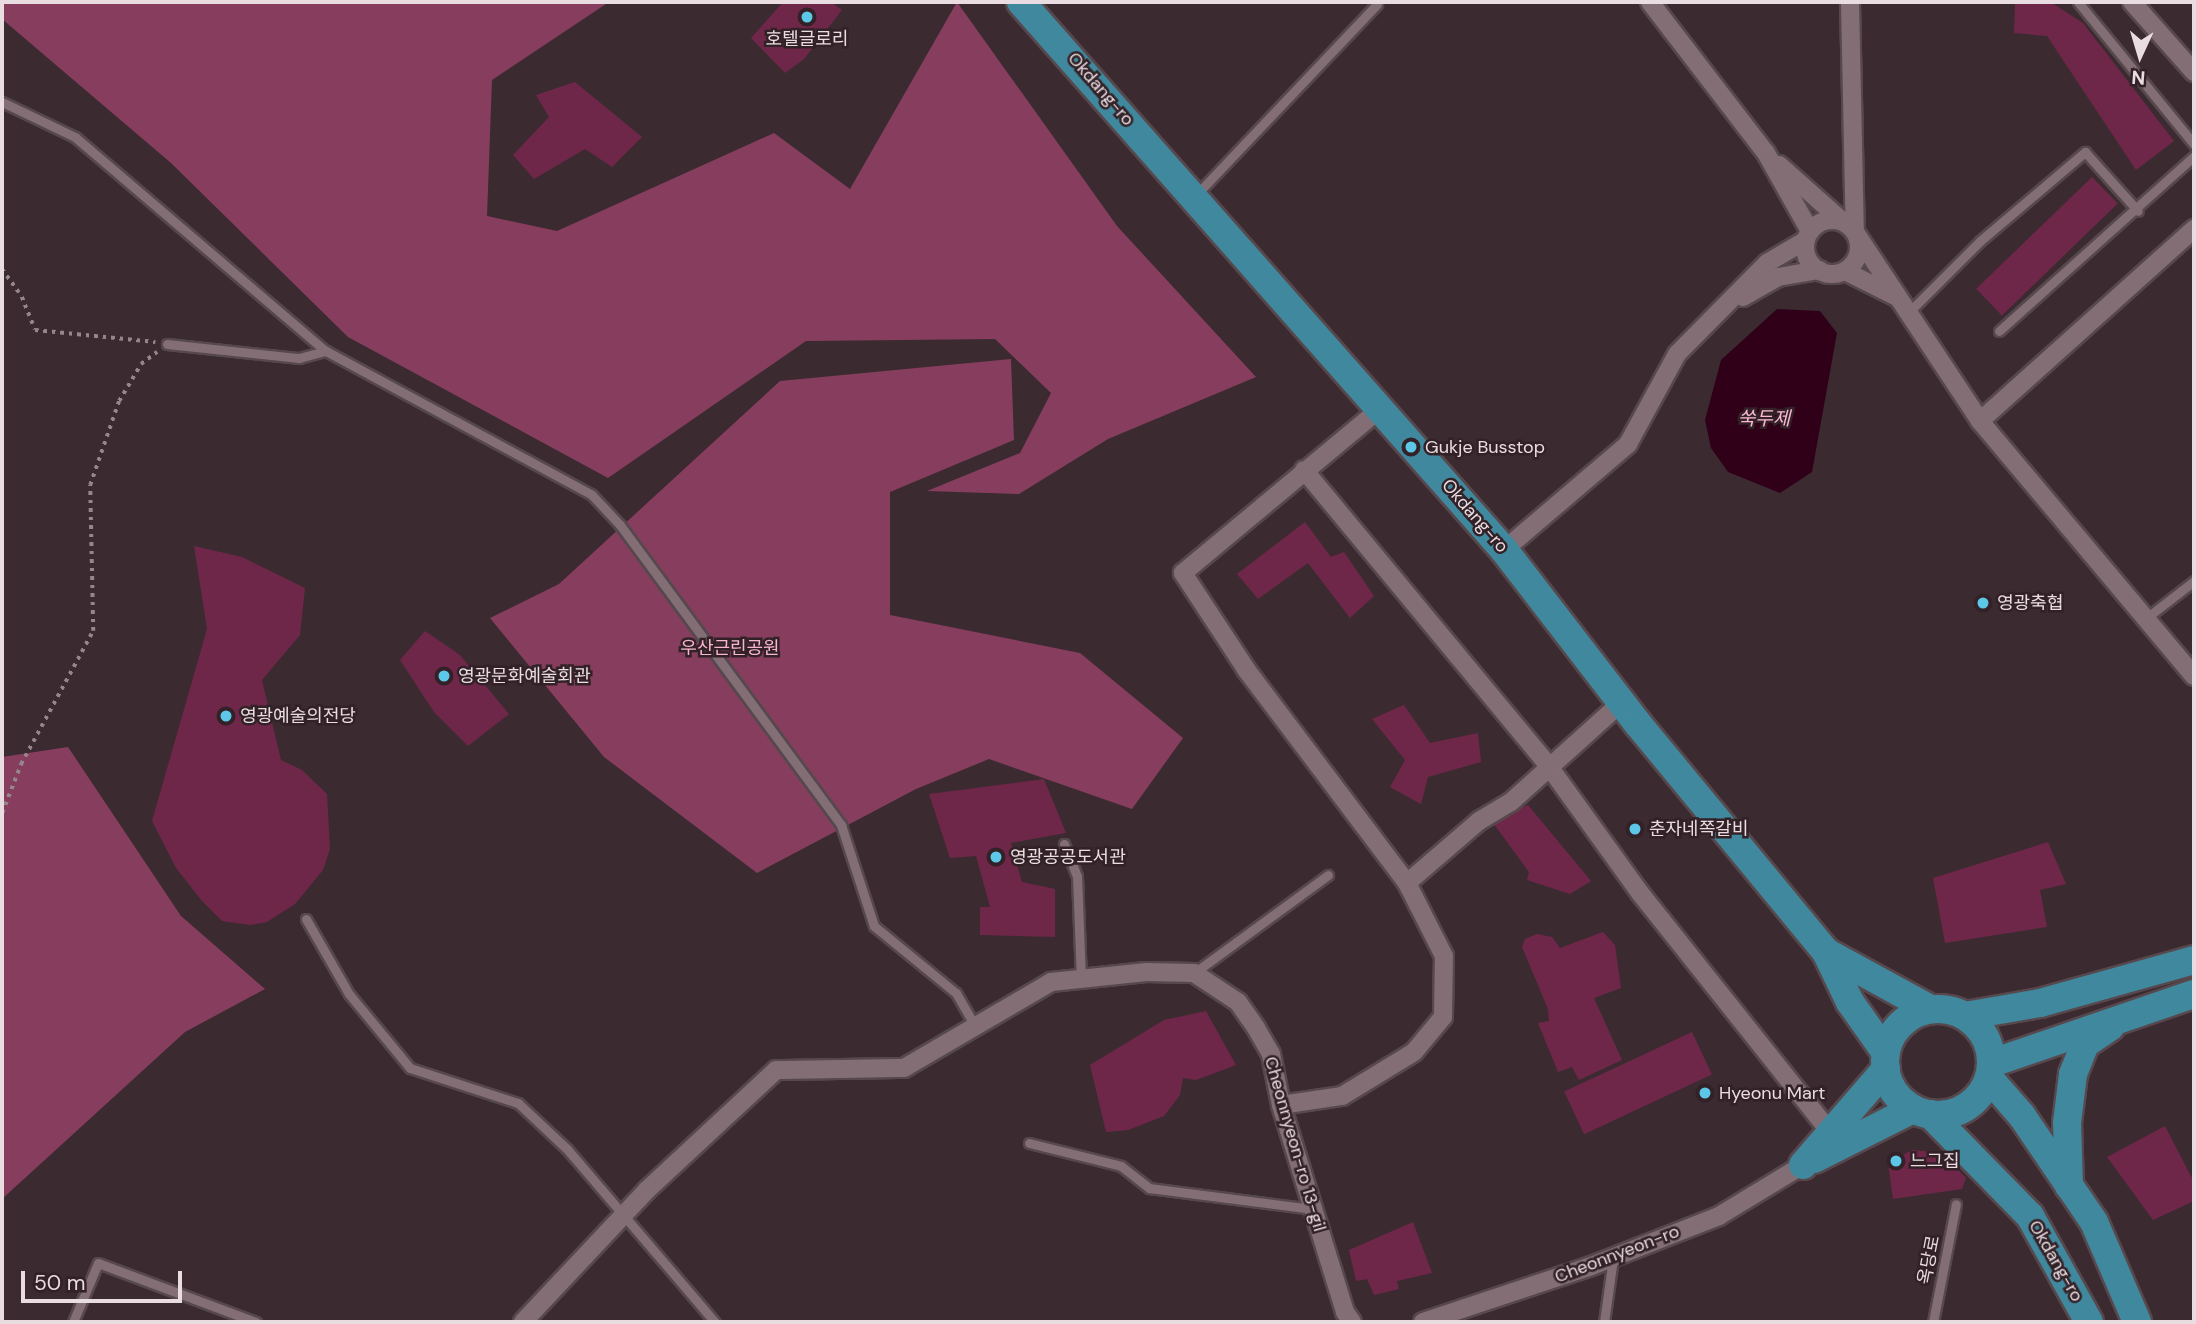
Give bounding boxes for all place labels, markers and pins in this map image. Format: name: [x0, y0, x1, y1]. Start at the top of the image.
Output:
marker: 호텔글로리: [799, 9, 815, 25]
place label: 호텔글로리: [766, 28, 848, 50]
place label: Gukje Busstop: [1425, 436, 1545, 458]
marker: Gukje Busstop: [1403, 439, 1419, 455]
place label: 영광축협: [1997, 592, 2063, 614]
marker: 영광축협: [1975, 595, 1991, 611]
place label: 영광문화예술회관: [458, 665, 590, 687]
marker: 영광문화예술회관: [436, 668, 452, 684]
place label: 영광예술의전당: [240, 705, 356, 727]
marker: 영광예술의전당: [218, 708, 234, 724]
place label: 춘자네쪽갈비: [1649, 818, 1748, 840]
marker: 춘자네쪽갈비: [1627, 821, 1643, 837]
place label: 영광공공도서관: [1010, 846, 1126, 868]
marker: 영광공공도서관: [988, 849, 1004, 865]
place label: Hyeonu Mart: [1719, 1082, 1825, 1104]
marker: Hyeonu Mart: [1697, 1085, 1713, 1101]
place label: 느그집: [1910, 1150, 1960, 1172]
marker: 느그집: [1888, 1153, 1904, 1169]

